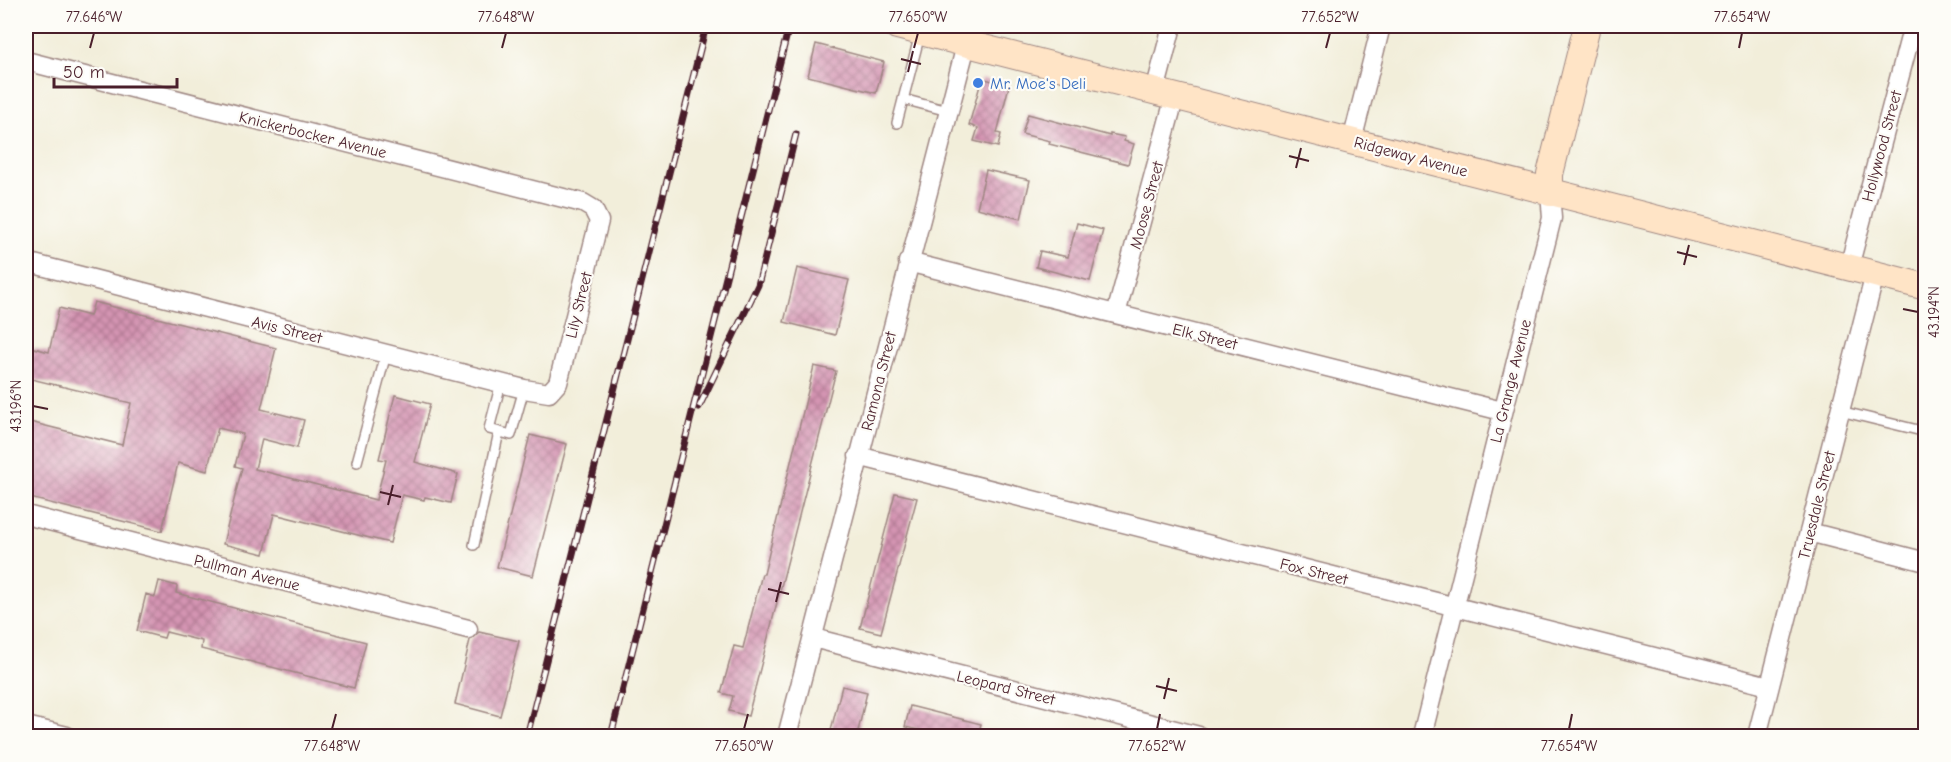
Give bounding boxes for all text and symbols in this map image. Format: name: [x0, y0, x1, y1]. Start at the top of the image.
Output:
text: 77.646°W: [66, 8, 122, 26]
text: 77.648°W: [478, 8, 534, 26]
text: 77.650°W: [889, 8, 947, 26]
text: 77.652°W: [1301, 8, 1359, 26]
text: 77.654°W: [1714, 8, 1770, 26]
scale bar: [54, 51, 177, 89]
text: 50 m: [63, 62, 105, 83]
place label: Mr. Moe's Deli: [990, 75, 1086, 93]
marker: Mr. Moe's Deli: [971, 76, 985, 90]
street label: Hollywood Street: [1858, 88, 1906, 204]
street label: Knickerbocker Avenue: [237, 108, 388, 162]
street label: Ridgeway Avenue: [1352, 133, 1470, 181]
street label: Moose Street: [1127, 159, 1167, 251]
street label: Lily Street: [562, 270, 596, 340]
text: 43.194°N: [1925, 286, 1943, 338]
street label: Avis Street: [250, 313, 324, 347]
street label: La Grange Avenue: [1487, 318, 1535, 445]
street label: Elk Street: [1170, 320, 1240, 354]
street label: Ramona Street: [858, 329, 900, 433]
text: 43.196°N: [7, 380, 25, 432]
street label: Truesdale Street: [1795, 449, 1839, 561]
street label: Pullman Avenue: [192, 551, 302, 595]
street label: Fox Street: [1278, 555, 1350, 589]
street label: Leopard Street: [955, 667, 1057, 709]
text: 77.648°W: [304, 737, 360, 755]
text: 77.650°W: [715, 737, 773, 755]
text: 77.652°W: [1128, 737, 1186, 755]
text: 77.654°W: [1541, 737, 1597, 755]

